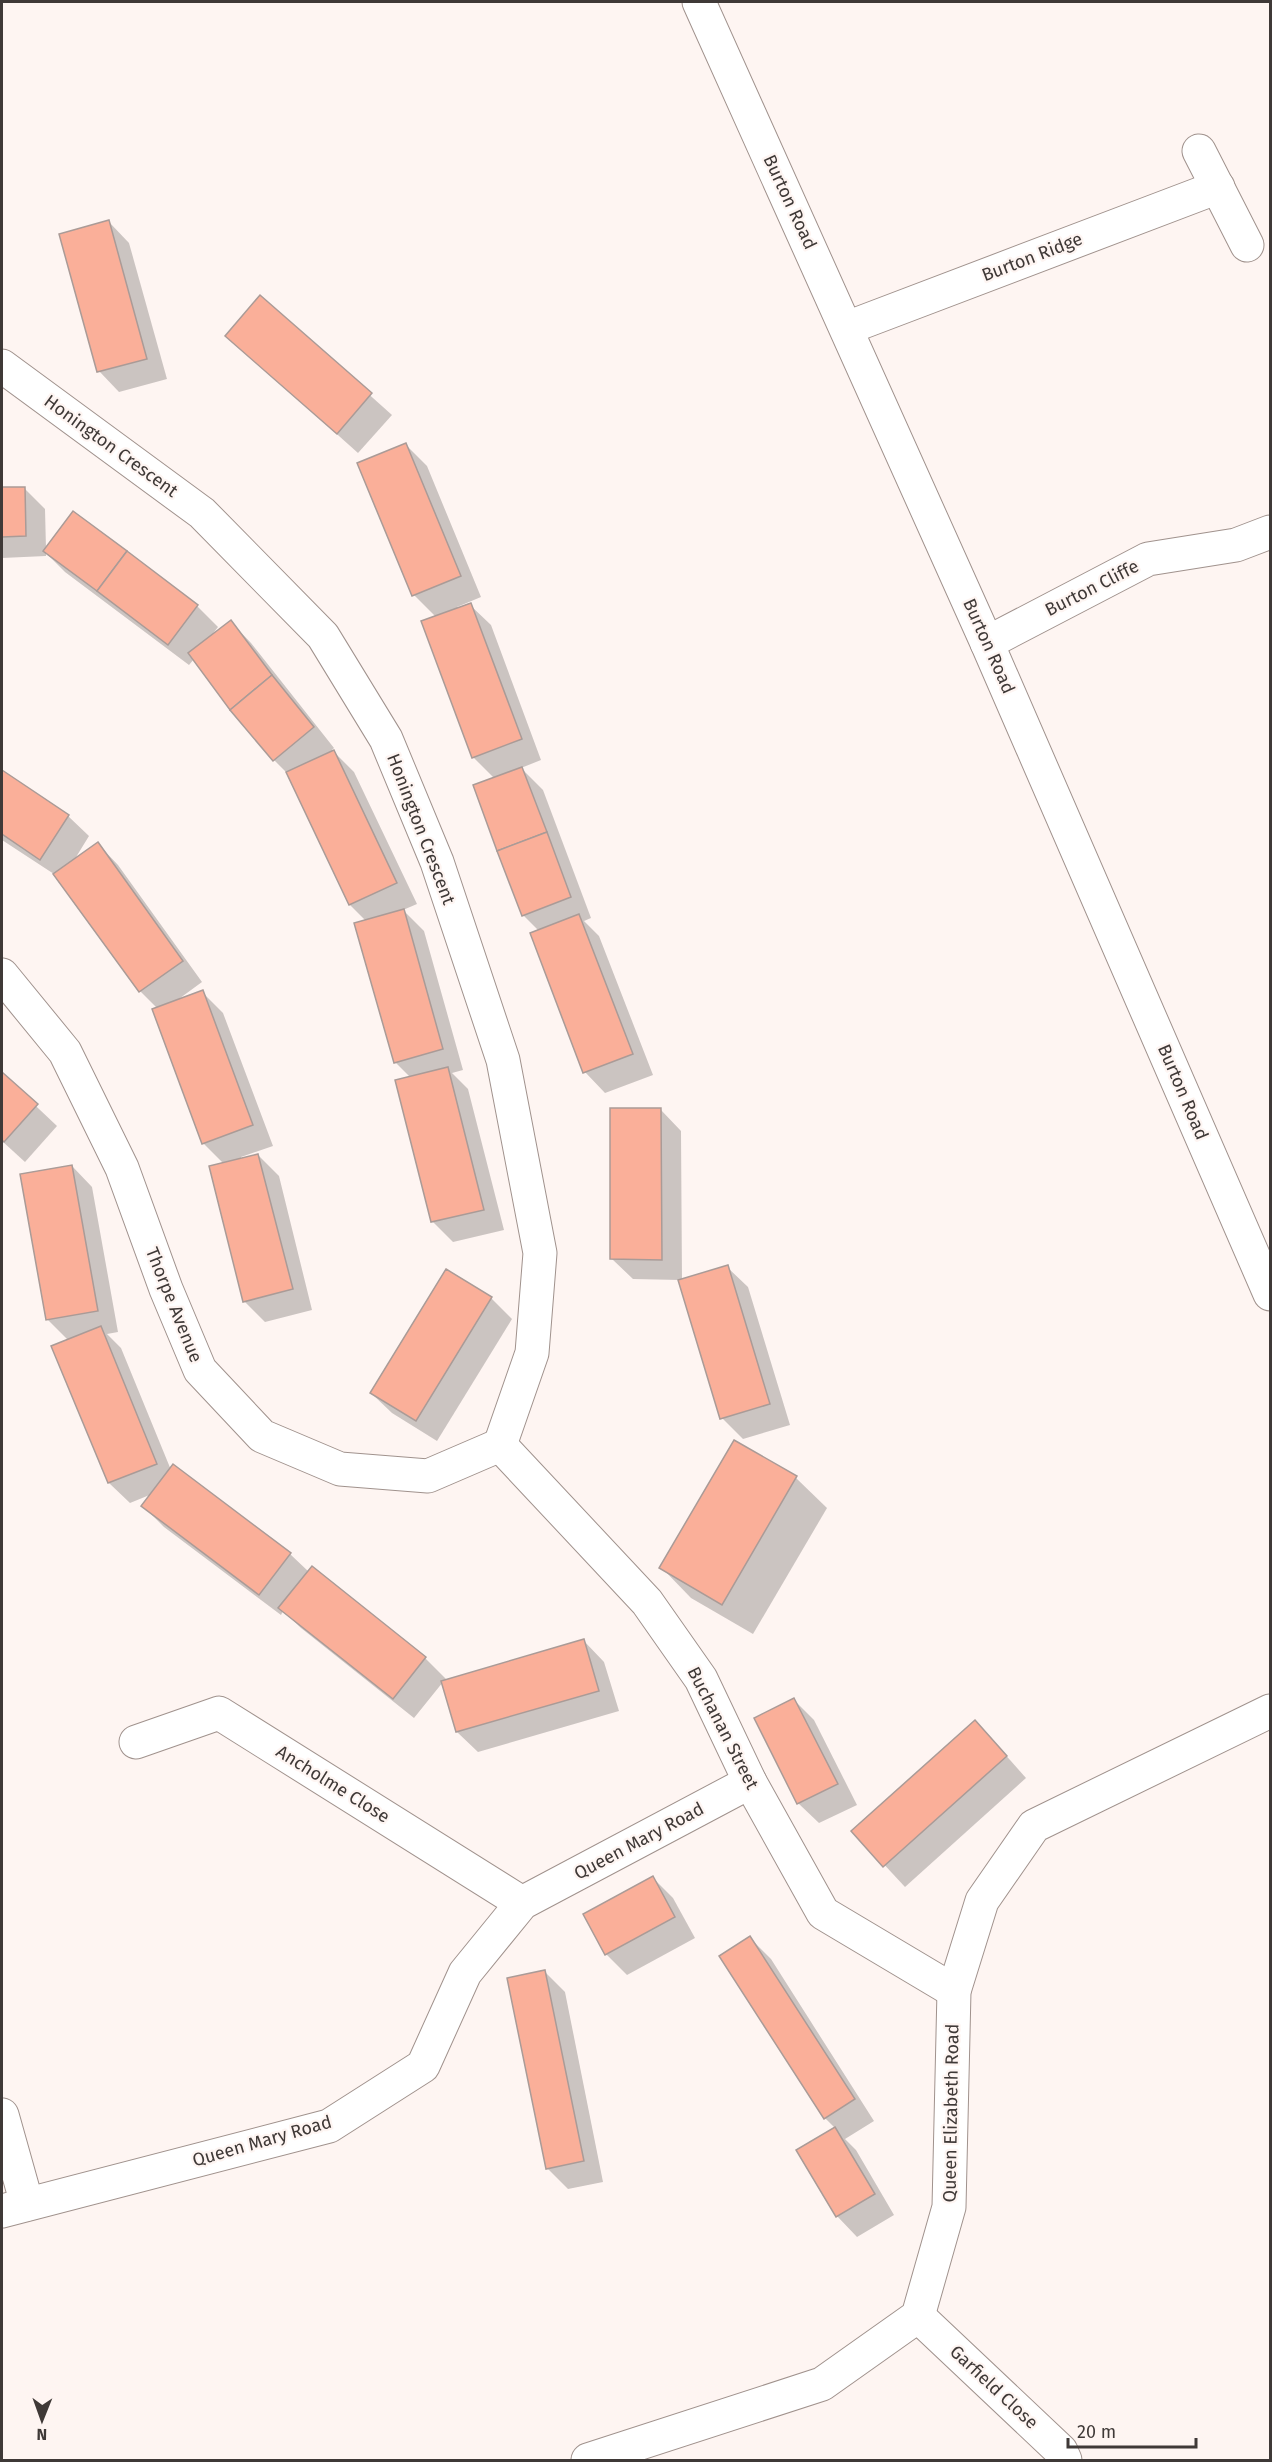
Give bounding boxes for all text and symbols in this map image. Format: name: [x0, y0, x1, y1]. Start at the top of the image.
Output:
street label: Burton Road: [758, 151, 822, 253]
street label: Burton Ridge: [979, 228, 1085, 286]
street label: Honington Crescent: [40, 390, 183, 502]
street label: Burton Cliffe: [1041, 555, 1143, 621]
street label: Burton Road: [958, 595, 1020, 697]
street label: Honington Crescent: [382, 750, 460, 908]
street label: Burton Road: [1153, 1041, 1213, 1143]
street label: Thorpe Avenue: [141, 1244, 207, 1366]
street label: Buchanan Street: [683, 1663, 764, 1794]
street label: Ancholme Close: [272, 1740, 394, 1828]
street label: Queen Mary Road: [570, 1798, 708, 1884]
street label: Queen Elizabeth Road: [938, 2023, 964, 2203]
street label: Queen Mary Road: [190, 2111, 334, 2171]
street label: Garfield Close: [945, 2340, 1043, 2434]
north arrow: [12, 2390, 72, 2450]
scale bar: [1068, 2411, 1196, 2449]
text: 20 m: [1077, 2421, 1116, 2443]
text: N: [36, 2425, 47, 2444]

